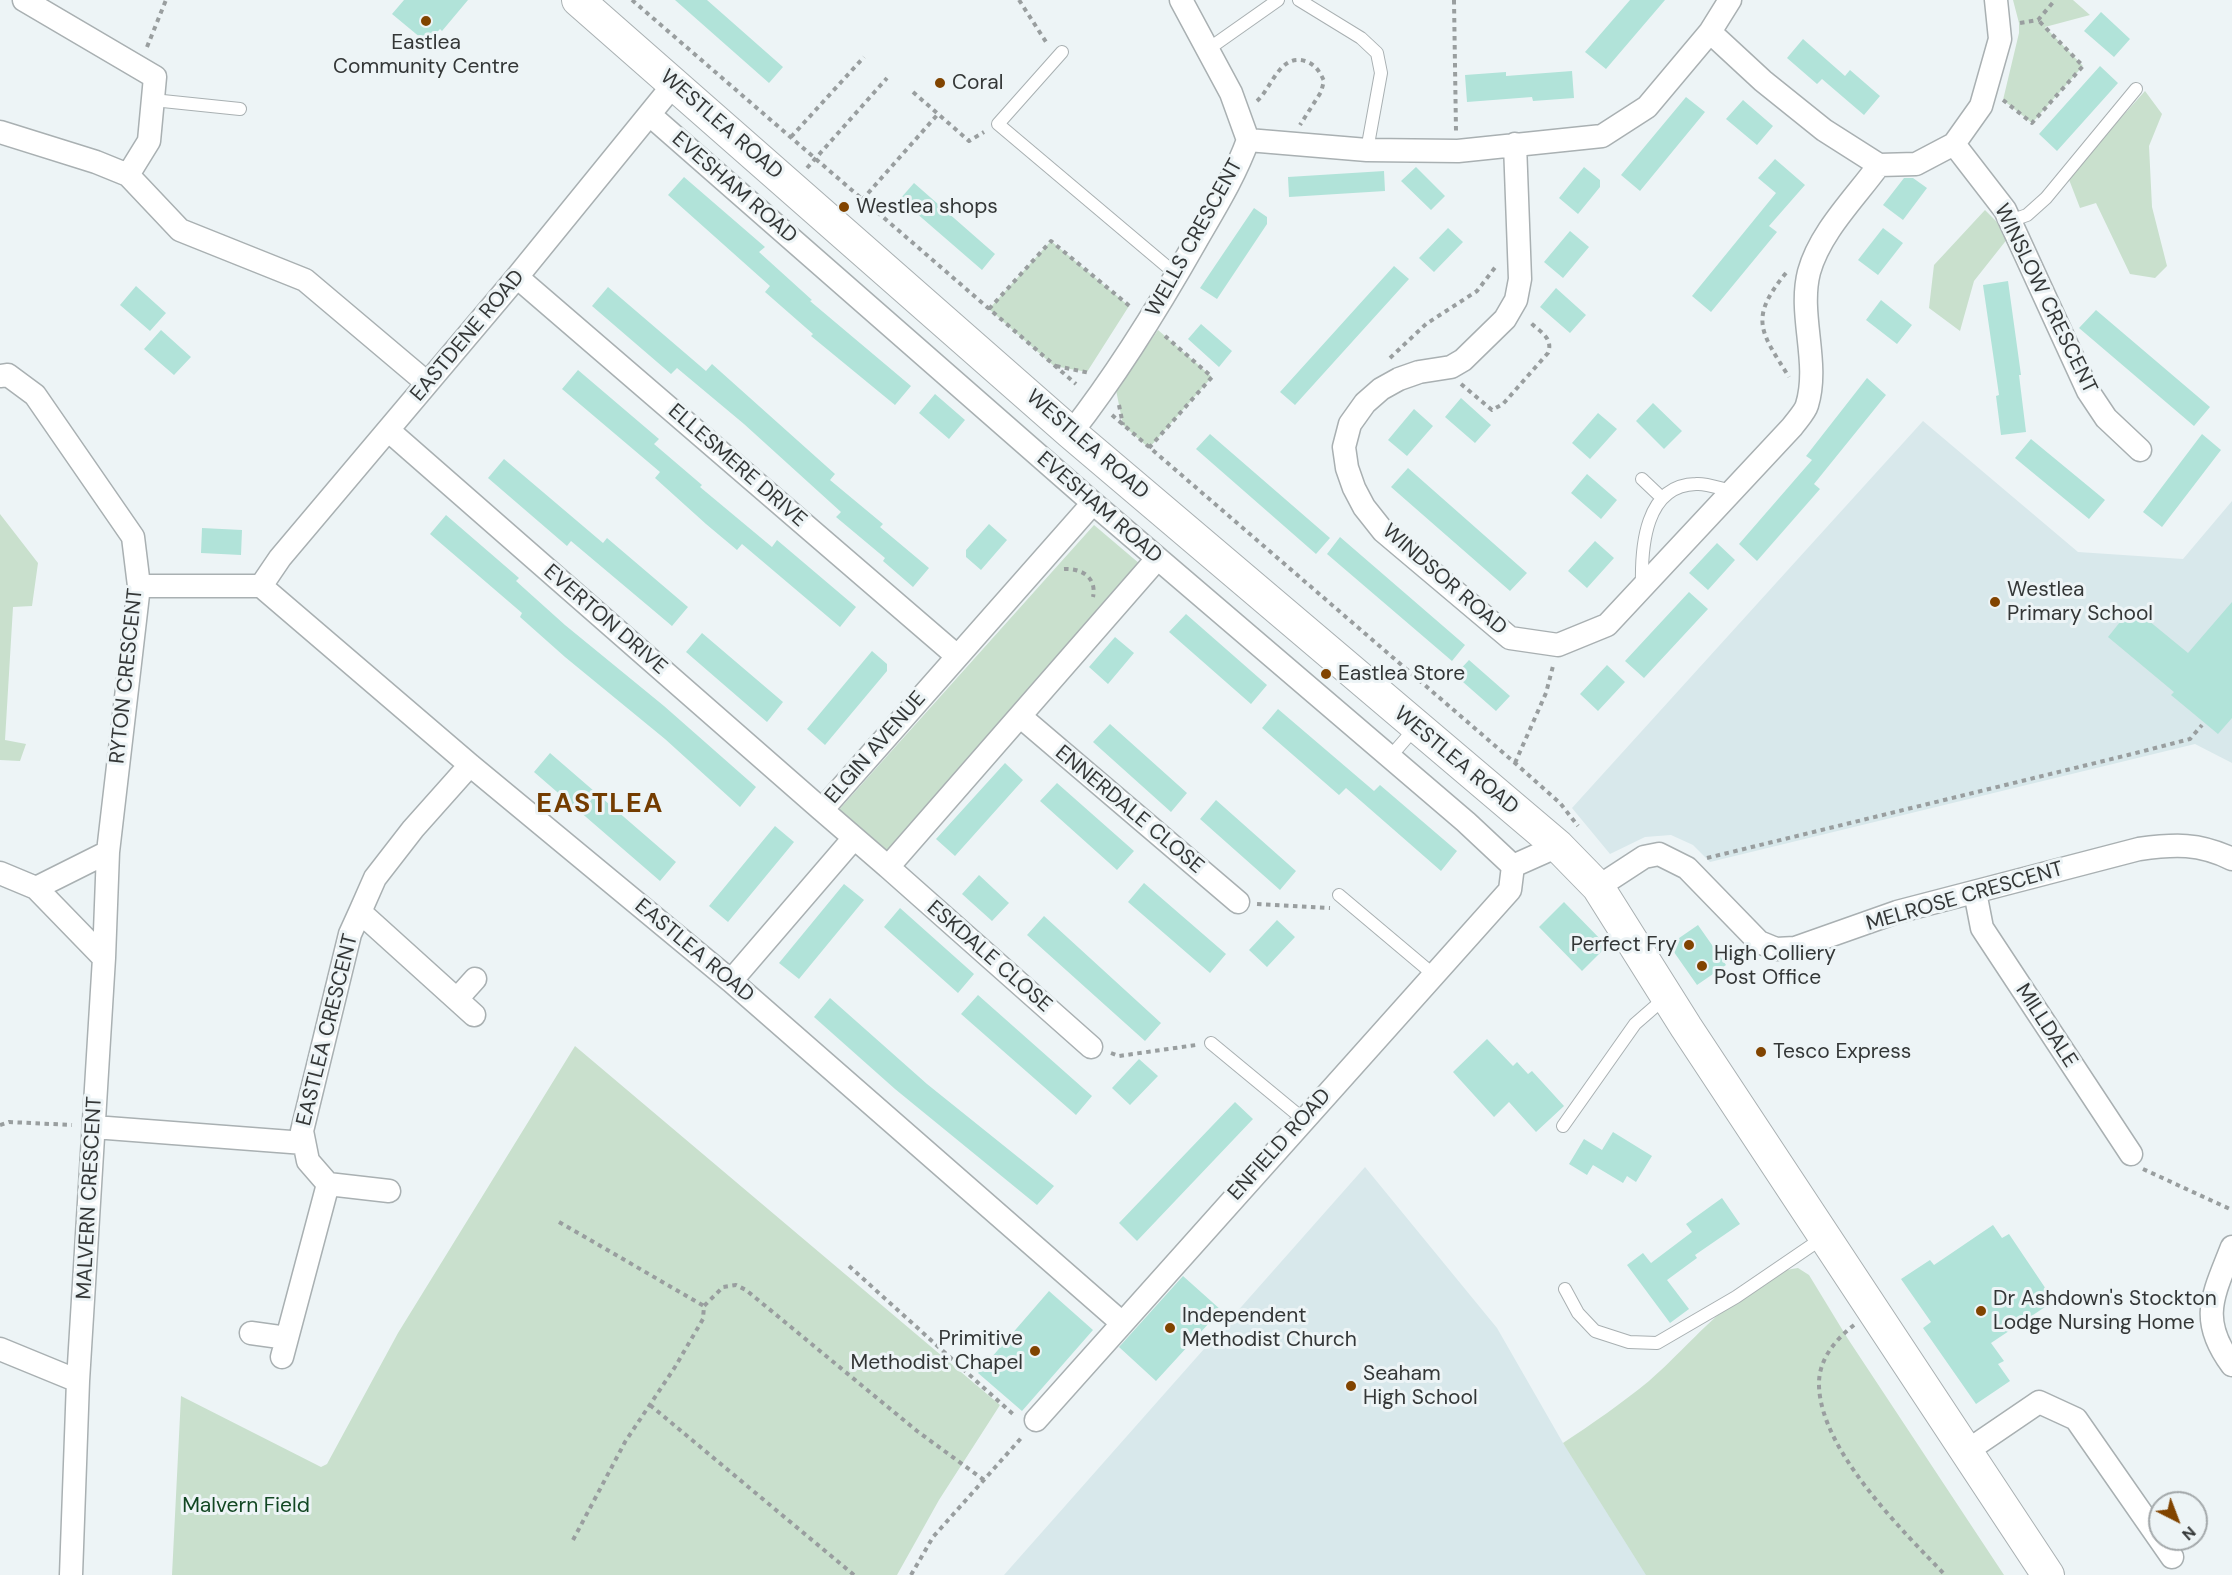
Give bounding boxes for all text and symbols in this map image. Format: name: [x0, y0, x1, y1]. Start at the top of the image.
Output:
marker: Eastlea Community Centre: [419, 14, 433, 28]
place label: Eastlea Community Centre: [333, 30, 519, 80]
street label: WESTLEA ROAD: [654, 65, 788, 185]
place label: Coral: [952, 70, 1003, 96]
marker: Coral: [933, 76, 947, 90]
street label: EVESHAM ROAD: [666, 127, 802, 249]
street label: WELLS CRESCENT: [1141, 155, 1249, 321]
place label: Westlea shops: [856, 194, 998, 220]
marker: Westlea shops: [837, 200, 851, 214]
street label: WINSLOW CRESCENT: [1988, 200, 2102, 398]
street label: EASTDENE ROAD: [406, 265, 530, 407]
street label: WESTLEA ROAD: [1020, 385, 1154, 505]
street label: ELLESMERE DRIVE: [663, 399, 811, 533]
street label: EVESHAM ROAD: [1031, 447, 1167, 569]
street label: WINDSOR ROAD: [1377, 519, 1511, 641]
street label: EVERTON DRIVE: [538, 560, 672, 680]
place label: Westlea Primary School: [2007, 577, 2153, 627]
street label: RYTON CRESCENT: [105, 587, 149, 765]
marker: Westlea Primary School: [1988, 595, 2002, 609]
place label: Eastlea Store: [1338, 661, 1465, 687]
marker: Eastlea Store: [1319, 667, 1333, 681]
street label: ELGIN AVENUE: [820, 687, 932, 809]
street label: WESTLEA ROAD: [1389, 702, 1523, 820]
street label: ENNERDALE CLOSE: [1050, 741, 1208, 879]
district label: EASTLEA: [536, 789, 664, 821]
street label: MELROSE CRESCENT: [1864, 857, 2066, 937]
street label: EASTLEA ROAD: [629, 894, 759, 1008]
street label: ESKDALE CLOSE: [921, 896, 1057, 1018]
street label: EASTLEA CRESCENT: [292, 932, 364, 1128]
place label: Perfect Fry: [1571, 932, 1677, 958]
marker: Perfect Fry: [1682, 938, 1696, 952]
place label: High Colliery Post Office: [1714, 941, 1836, 991]
marker: High Colliery Post Office: [1695, 959, 1709, 973]
street label: MILLDALE: [2010, 979, 2082, 1073]
place label: Tesco Express: [1773, 1039, 1911, 1065]
marker: Tesco Express: [1754, 1045, 1768, 1059]
street label: ENFIELD ROAD: [1223, 1084, 1337, 1206]
street label: MALVERN CRESCENT: [72, 1096, 108, 1300]
place label: Dr Ashdown's Stockton Lodge Nursing Home: [1993, 1286, 2217, 1336]
place label: Independent Methodist Church: [1182, 1303, 1357, 1353]
marker: Dr Ashdown's Stockton Lodge Nursing Home: [1974, 1304, 1988, 1318]
marker: Independent Methodist Church: [1163, 1321, 1177, 1335]
place label: Primitive Methodist Chapel: [851, 1326, 1023, 1376]
marker: Primitive Methodist Chapel: [1028, 1344, 1042, 1358]
place label: Seaham High School: [1363, 1361, 1478, 1411]
marker: Seaham High School: [1344, 1379, 1358, 1393]
north arrow: [2148, 1491, 2208, 1551]
park label: Malvern Field: [182, 1493, 310, 1519]
text: N: [2178, 1522, 2200, 1545]

